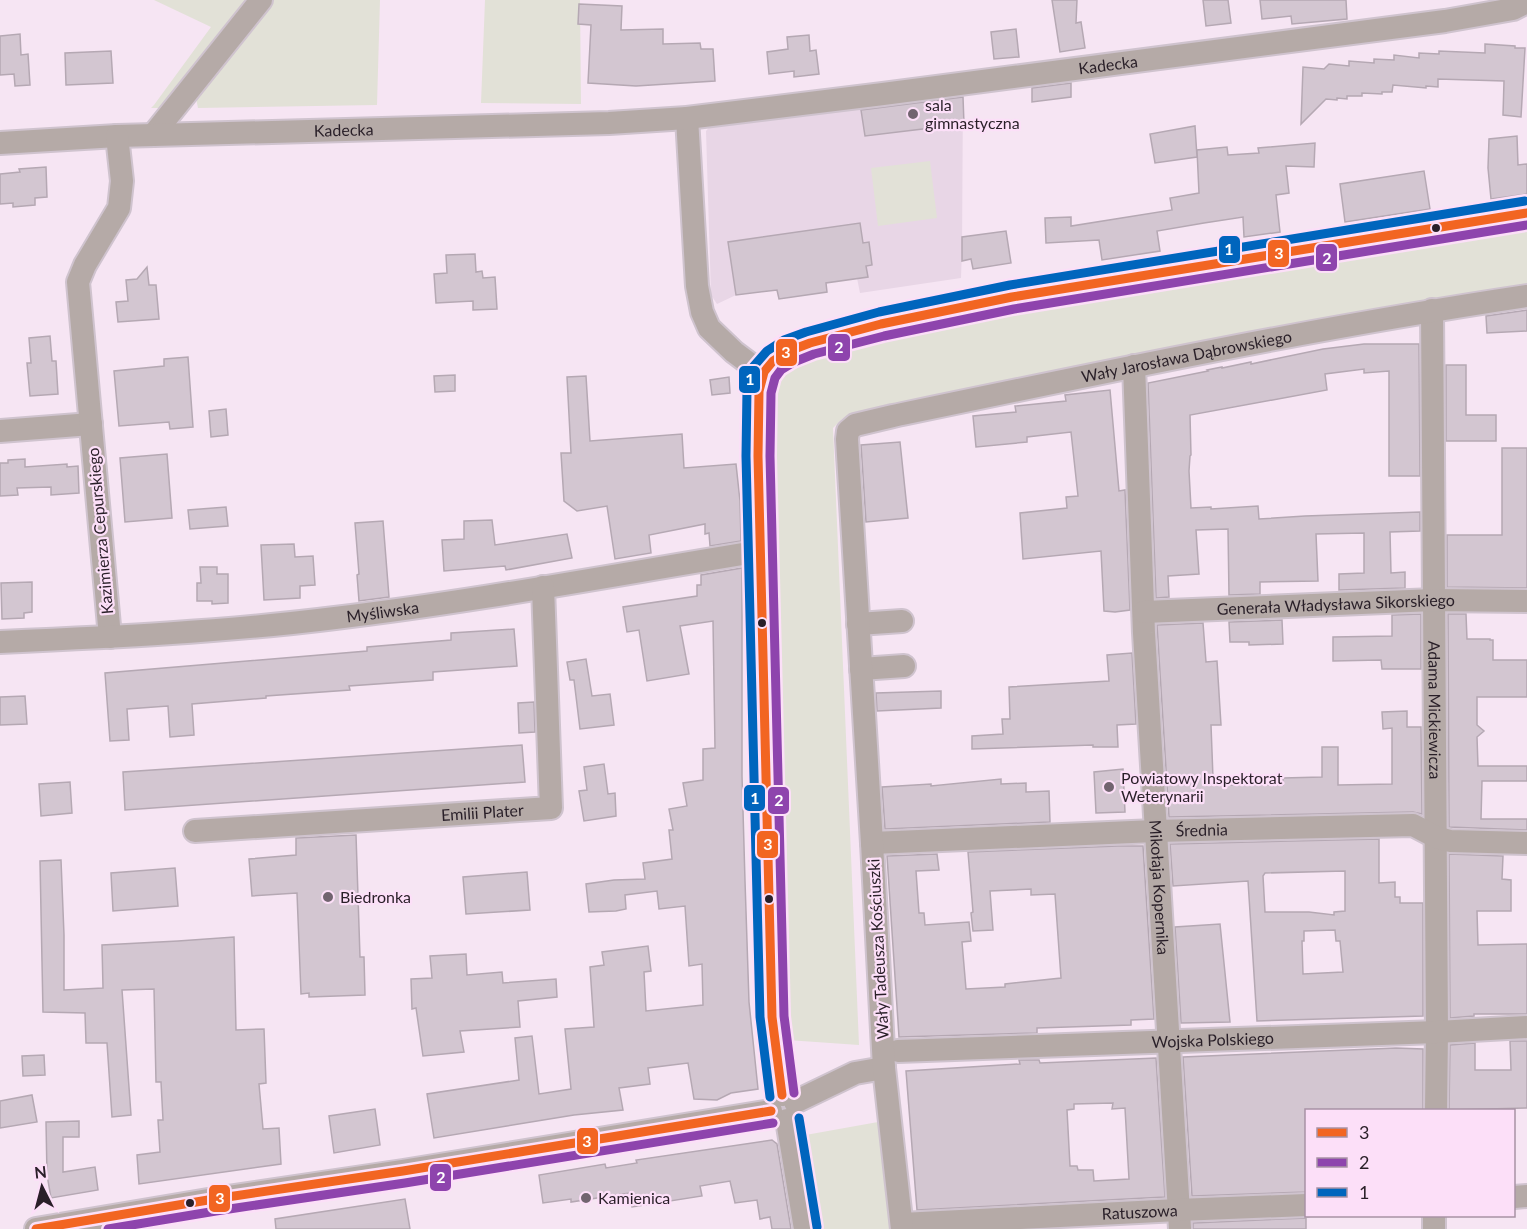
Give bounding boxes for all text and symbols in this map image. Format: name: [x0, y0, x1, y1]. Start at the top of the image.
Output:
street label: Kadecka: [1077, 51, 1139, 78]
place label: sala gimnastyczna: [925, 95, 1020, 132]
marker: sala gimnastyczna: [906, 107, 920, 121]
street label: Kadecka: [314, 119, 374, 140]
unlabelled marker: [1430, 222, 1442, 234]
line badge: 1: [1218, 235, 1241, 264]
text: 1: [1224, 239, 1234, 258]
line badge: 3: [1267, 239, 1290, 268]
text: 3: [1274, 243, 1284, 262]
line badge: 2: [1315, 243, 1338, 272]
text: 2: [1322, 248, 1332, 267]
street label: Wały Jarosława Dąbrowskiego: [1080, 326, 1293, 386]
line badge: 2: [827, 333, 851, 362]
text: 2: [834, 337, 844, 356]
line badge: 3: [775, 338, 798, 367]
text: 3: [781, 342, 791, 361]
line badge: 1: [738, 365, 761, 394]
text: 1: [745, 369, 755, 388]
street label: Kazimierza Cepurskiego: [83, 447, 116, 615]
street label: Generała Władysława Sikorskiego: [1216, 590, 1455, 618]
street label: Myśliwska: [345, 597, 420, 626]
unlabelled marker: [756, 617, 768, 629]
street label: Adama Mickiewicza: [1425, 641, 1445, 779]
place label: Powiatowy Inspektorat Weterynarii: [1121, 768, 1283, 805]
marker: Powiatowy Inspektorat Weterynarii: [1102, 780, 1116, 794]
line badge: 1: [743, 784, 766, 812]
line badge: 2: [767, 786, 790, 815]
text: 1: [750, 788, 760, 807]
text: 2: [774, 790, 784, 809]
street label: Emilii Plater: [440, 800, 524, 824]
street label: Mikołaja Kopernika: [1146, 819, 1173, 955]
street label: Średnia: [1175, 819, 1228, 840]
line badge: 3: [756, 830, 779, 859]
text: 3: [763, 834, 773, 853]
street label: Wały Tadeusza Kościuszki: [863, 858, 892, 1040]
place label: Biedronka: [340, 887, 411, 906]
marker: Biedronka: [321, 890, 335, 904]
unlabelled marker: [763, 893, 775, 905]
street label: Wojska Polskiego: [1151, 1028, 1274, 1051]
legend: [1305, 1109, 1515, 1217]
text: 3: [1359, 1121, 1369, 1143]
line badge: 3: [576, 1127, 599, 1155]
text: 3: [582, 1131, 592, 1150]
text: 2: [1359, 1151, 1369, 1173]
north arrow: [12, 1157, 72, 1217]
text: N: [33, 1161, 48, 1182]
line badge: 2: [429, 1163, 452, 1192]
text: 2: [436, 1167, 446, 1186]
text: 1: [1359, 1181, 1369, 1203]
line badge: 3: [208, 1184, 231, 1213]
text: 3: [215, 1188, 225, 1207]
place label: Kamienica: [598, 1188, 670, 1207]
marker: Kamienica: [579, 1191, 593, 1205]
unlabelled marker: [184, 1197, 196, 1209]
street label: Ratuszowa: [1101, 1200, 1178, 1223]

